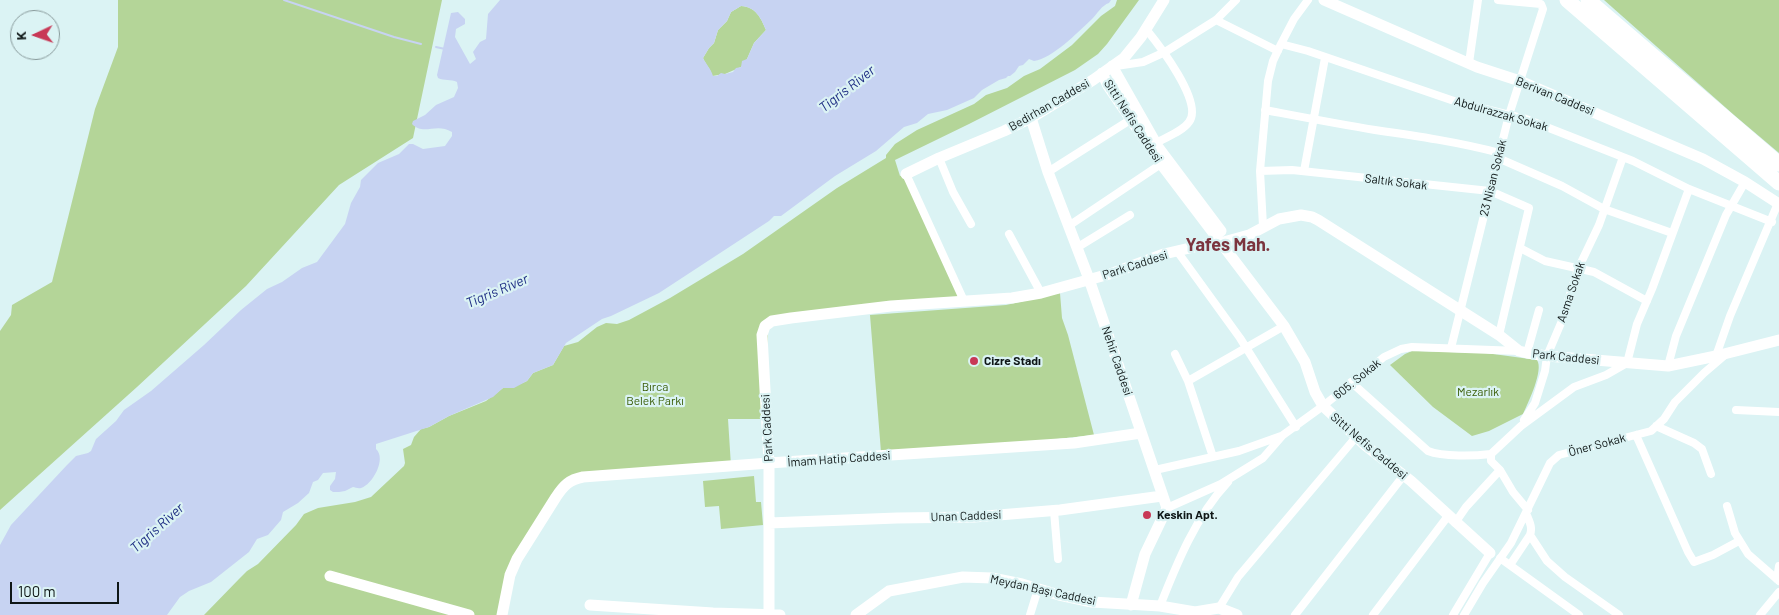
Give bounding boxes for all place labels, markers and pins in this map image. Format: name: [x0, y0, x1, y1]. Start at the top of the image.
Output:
place label: Cizre Stadı: [984, 354, 1041, 368]
marker: Cizre Stadı: [968, 355, 980, 367]
place label: Keskin Apt.: [1157, 508, 1218, 522]
marker: Keskin Apt.: [1141, 509, 1153, 521]

